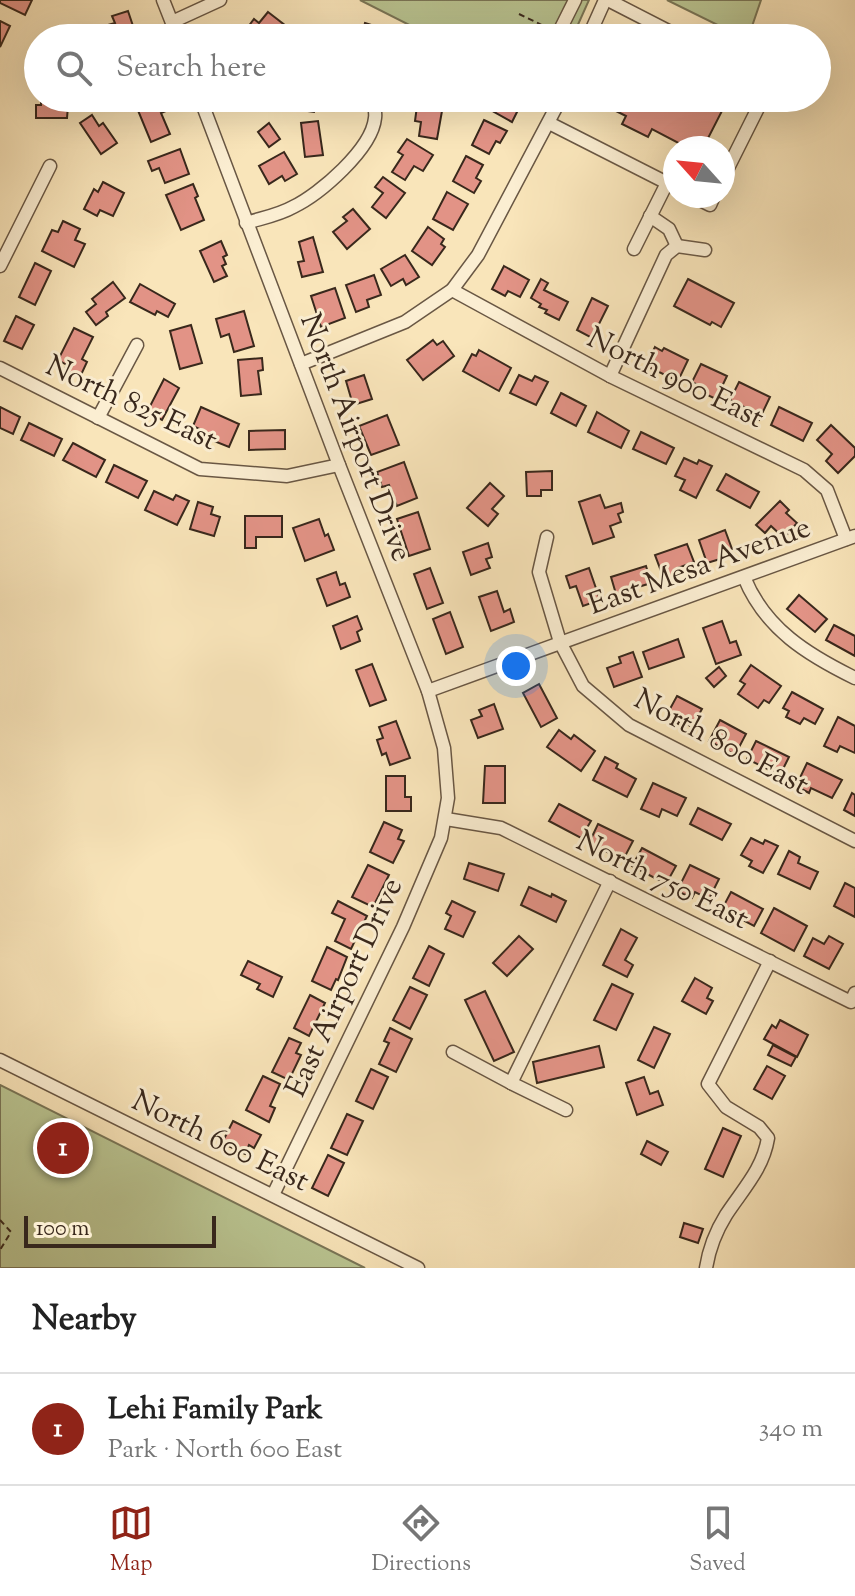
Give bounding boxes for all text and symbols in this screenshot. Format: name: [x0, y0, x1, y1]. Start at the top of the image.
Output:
search box: [24, 24, 831, 112]
icon: search: [52, 46, 96, 90]
text: Search here: [116, 47, 266, 90]
north arrow: [663, 136, 735, 208]
street label: North Airport Drive: [288, 308, 422, 568]
street label: North 900 East: [579, 318, 771, 441]
street label: North 825 East: [38, 346, 224, 463]
street label: East Mesa Avenue: [583, 507, 817, 628]
your location: [496, 646, 536, 686]
street label: North 800 East: [626, 679, 816, 807]
street label: North 750 East: [568, 821, 755, 942]
street label: East Airport Drive: [276, 871, 415, 1105]
street label: North 600 East: [124, 1081, 316, 1204]
pin: 1: [37, 1118, 89, 1178]
scale bar: [24, 1212, 216, 1248]
text: 100 m: [36, 1214, 89, 1246]
text: Nearby: [32, 1296, 137, 1345]
text: Lehi Family Park: [108, 1389, 323, 1432]
text: 1: [54, 1411, 62, 1448]
text: 340 m: [759, 1411, 823, 1448]
text: Park · North 600 East: [108, 1432, 342, 1469]
tab: Map: [109, 1501, 153, 1581]
tab: Directions: [372, 1501, 471, 1581]
tab: Saved: [689, 1501, 746, 1581]

